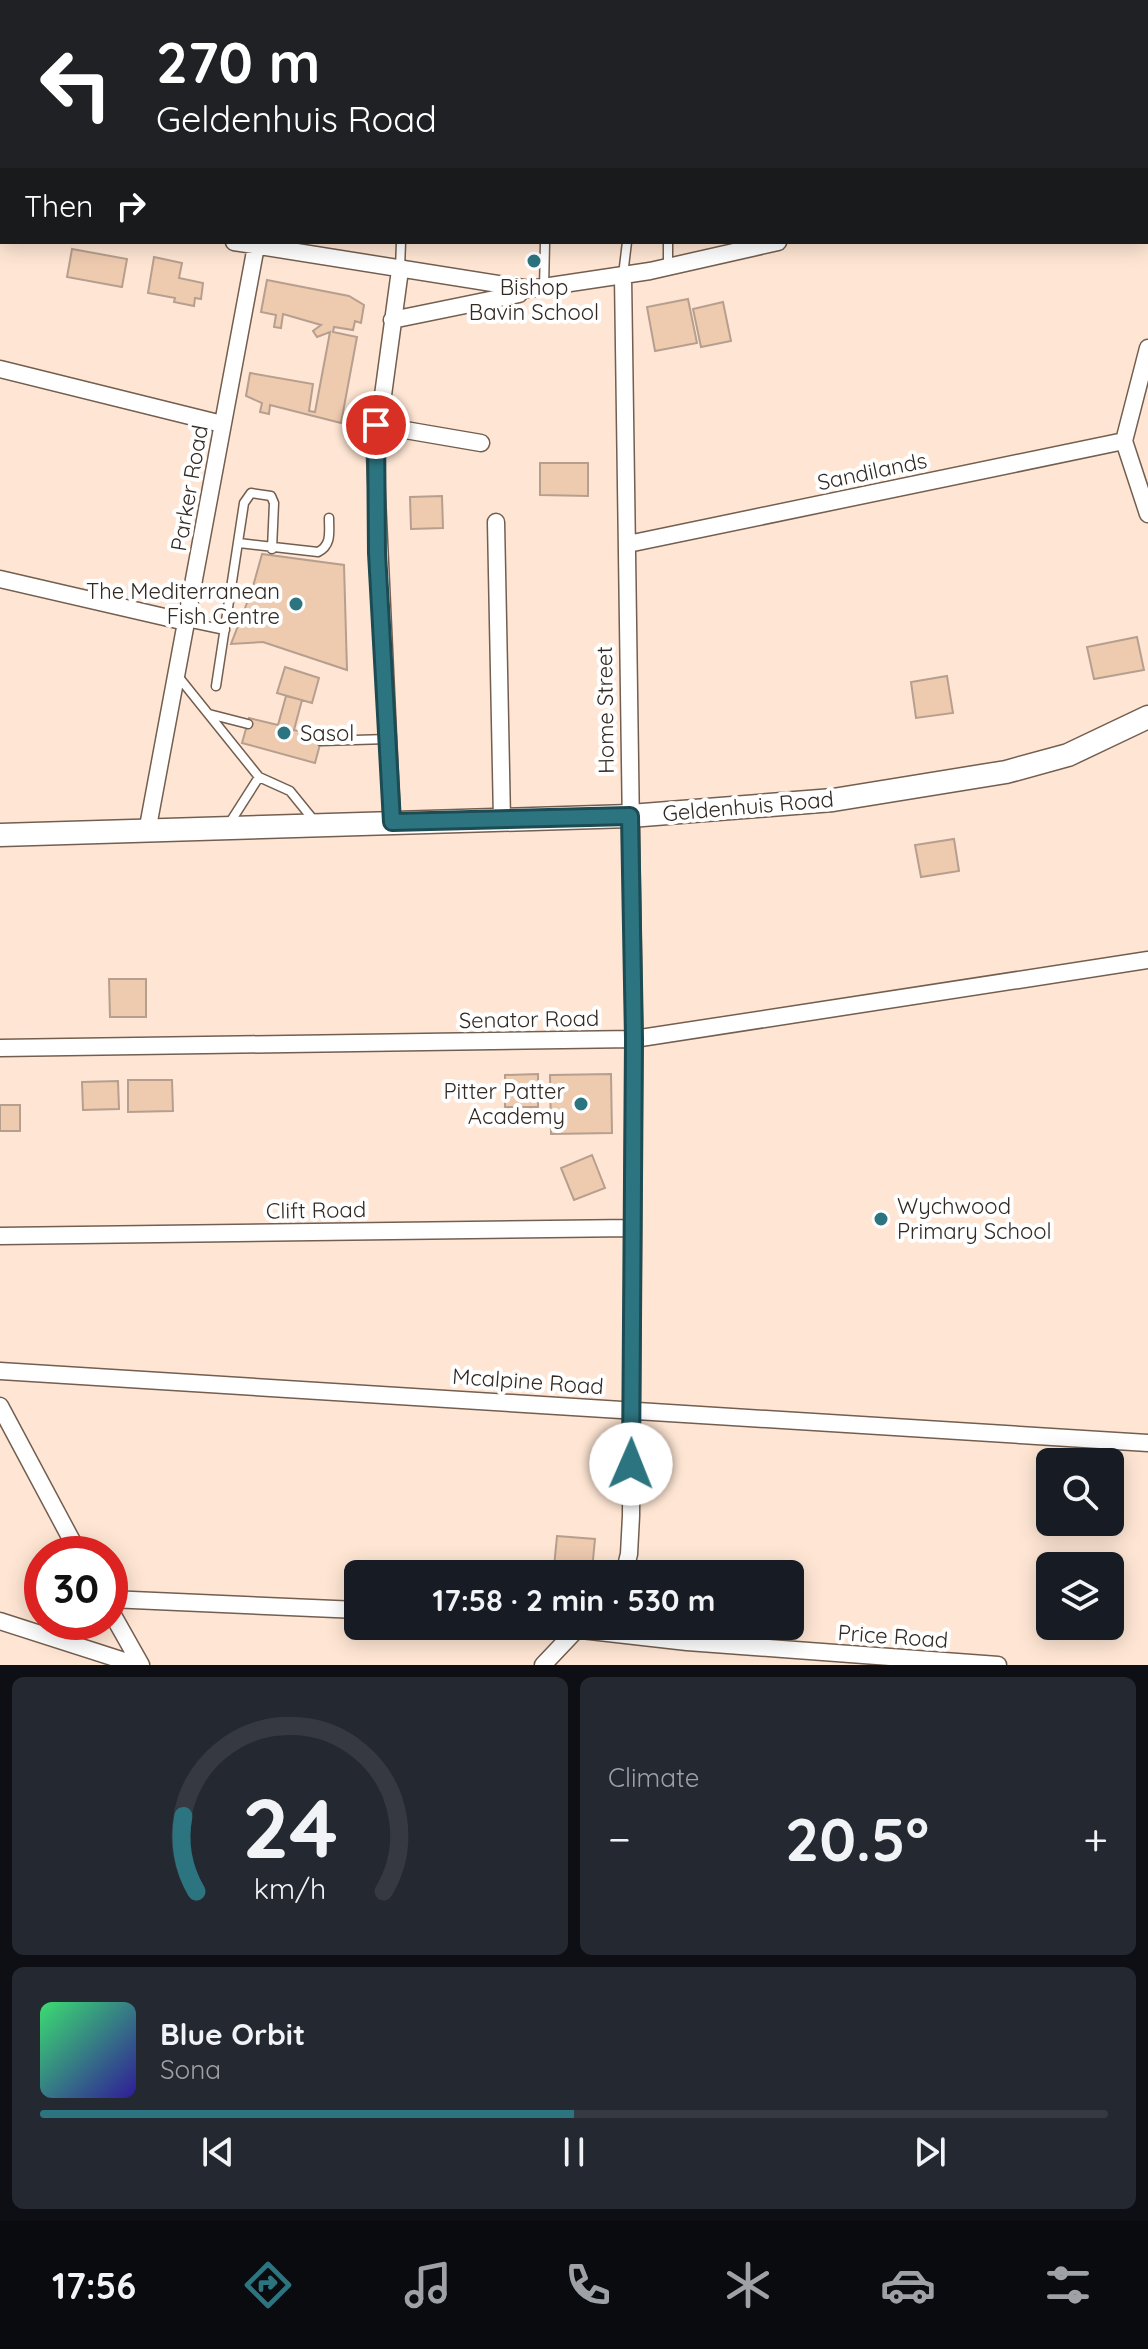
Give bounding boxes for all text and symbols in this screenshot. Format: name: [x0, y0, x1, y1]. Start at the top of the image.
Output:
text: 270 m: [156, 27, 320, 97]
icon: left: [24, 32, 128, 136]
text: Geldenhuis Road: [156, 96, 437, 141]
icon: right: [109, 184, 153, 228]
text: Then: [24, 187, 93, 225]
marker: Bishop Bavin School: [525, 252, 543, 270]
place label: Bishop Bavin School: [469, 273, 599, 326]
pin: [342, 391, 410, 459]
icon: arrive: [354, 403, 398, 447]
street label: Parker Road: [164, 423, 214, 553]
street label: Sandilands: [815, 446, 929, 496]
place label: The Mediterranean Fish Centre: [86, 577, 280, 630]
marker: The Mediterranean Fish Centre: [287, 595, 305, 613]
street label: Home Street: [590, 646, 620, 774]
place label: Sasol: [300, 719, 354, 747]
marker: Sasol: [275, 724, 293, 742]
street label: Geldenhuis Road: [661, 785, 835, 827]
street label: Senator Road: [458, 1004, 600, 1034]
place label: Pitter Patter Academy: [443, 1077, 566, 1130]
marker: Pitter Patter Academy: [572, 1095, 590, 1113]
place label: Wychwood Primary School: [897, 1192, 1052, 1245]
street label: Clift Road: [266, 1195, 366, 1225]
marker: Wychwood Primary School: [872, 1210, 890, 1228]
street label: Mcalpine Road: [451, 1362, 605, 1400]
position arrow: [589, 1422, 673, 1506]
map controls: [1036, 1448, 1124, 1640]
button: search: [1036, 1448, 1124, 1536]
speed limit sign: 30: [24, 1536, 128, 1640]
button: layers: [1036, 1552, 1124, 1640]
text: 17:58 · 2 min · 530 m: [433, 1581, 715, 1619]
street label: Price Road: [837, 1618, 949, 1654]
text: Climate: [608, 1761, 699, 1794]
text: 24: [242, 1775, 338, 1879]
text: 20.5°: [785, 1801, 929, 1876]
text: −: [608, 1811, 631, 1866]
text: +: [1083, 1811, 1108, 1866]
text: km/h: [254, 1870, 326, 1906]
text: Blue Orbit: [160, 2015, 305, 2053]
text: Sona: [160, 2053, 221, 2086]
icon: previous: [196, 2130, 240, 2174]
icon: pause: [552, 2130, 596, 2174]
icon: next: [908, 2130, 952, 2174]
icon: directions: [240, 2257, 296, 2313]
icon: music: [400, 2257, 456, 2313]
icon: phone: [560, 2257, 616, 2313]
icon: climate: [720, 2257, 776, 2313]
icon: car: [880, 2257, 936, 2313]
icon: filters: [1040, 2257, 1096, 2313]
text: 17:56: [52, 2263, 136, 2308]

